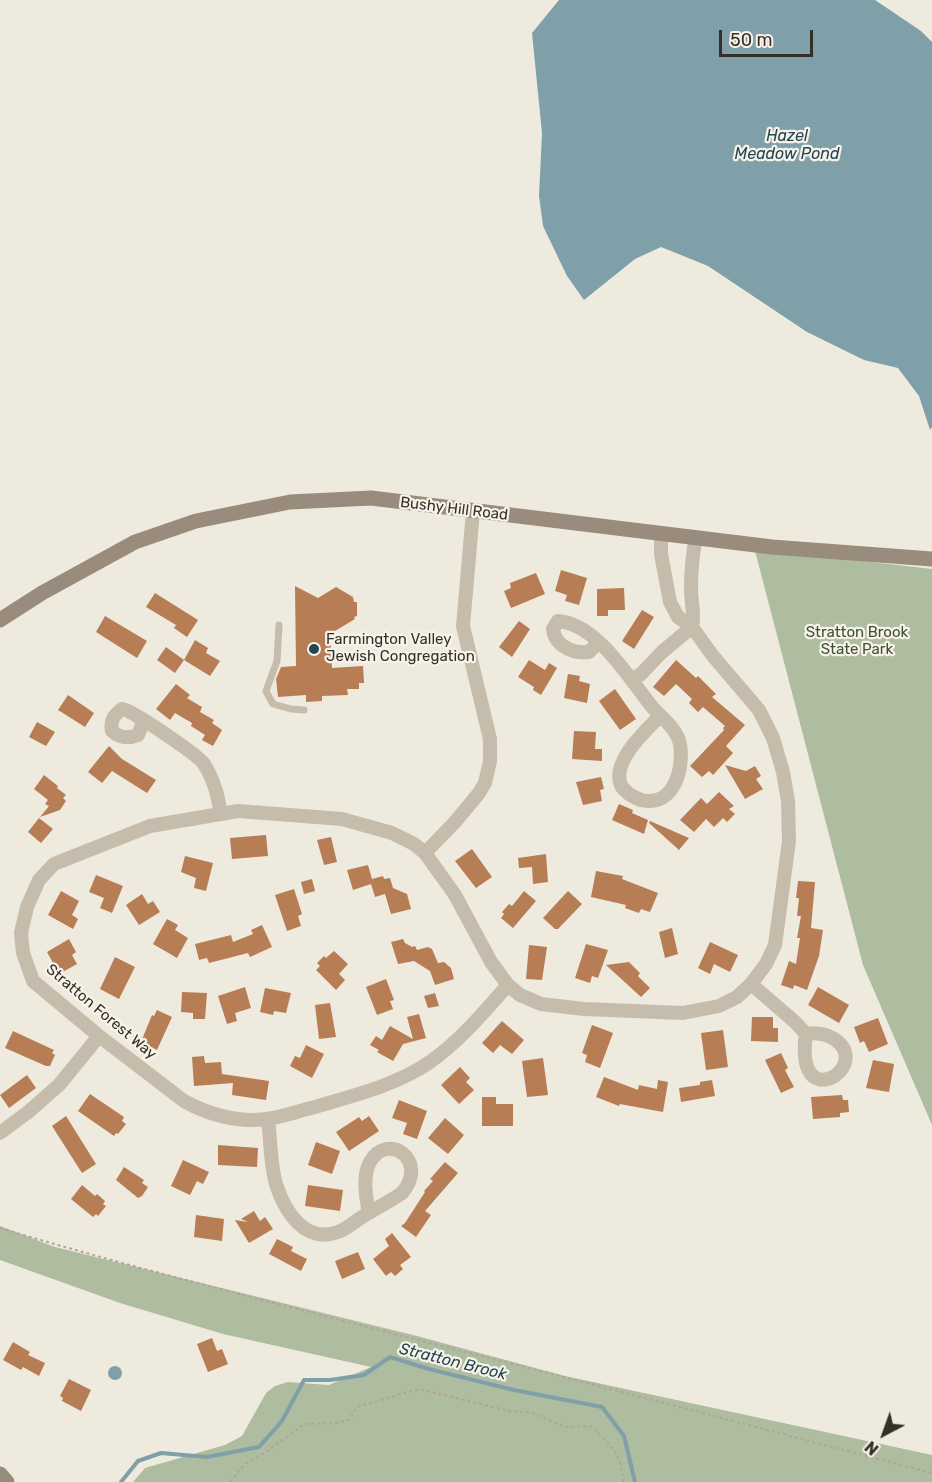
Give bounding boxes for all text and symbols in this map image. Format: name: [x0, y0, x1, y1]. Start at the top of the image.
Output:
scale bar: [722, 18, 816, 56]
text: 50 m: [730, 29, 773, 51]
water label: Hazel Meadow Pond: [735, 126, 839, 164]
street label: Bushy Hill Road: [399, 493, 509, 525]
park label: Stratton Brook State Park: [806, 624, 908, 659]
place label: Farmington Valley Jewish Congregation: [326, 631, 475, 666]
marker: Farmington Valley Jewish Congregation: [307, 642, 321, 656]
street label: Stratton Forest Way: [42, 961, 160, 1063]
water label: Stratton Brook: [397, 1339, 509, 1385]
north arrow: [854, 1404, 914, 1464]
text: N: [861, 1437, 882, 1459]

